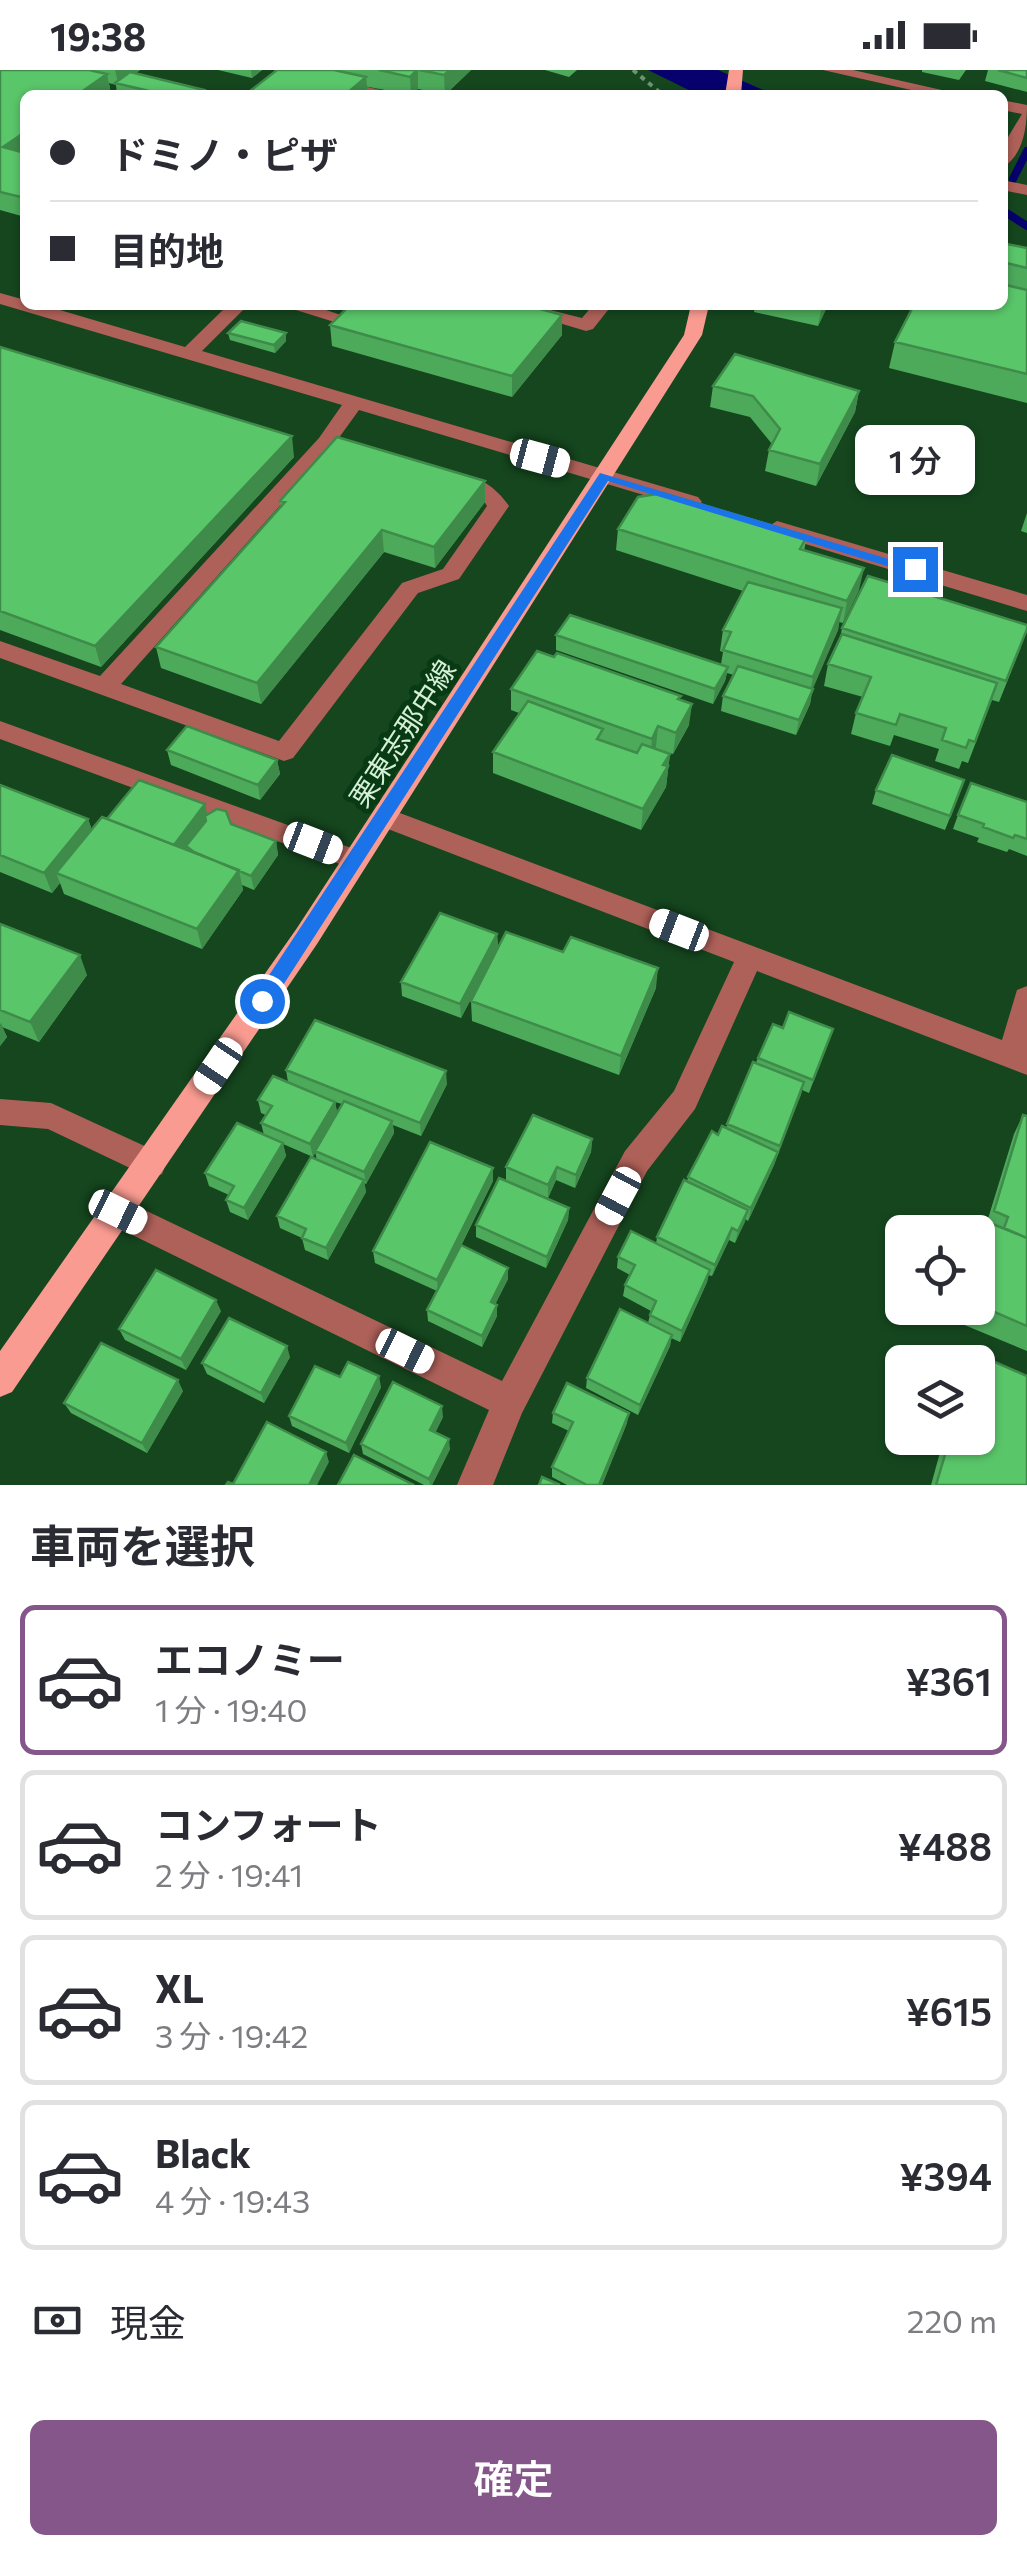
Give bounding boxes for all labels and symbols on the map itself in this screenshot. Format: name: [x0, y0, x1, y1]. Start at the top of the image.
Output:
callout: 1 分: [855, 424, 975, 494]
car: [507, 436, 573, 480]
route end: [893, 547, 938, 592]
street label: 栗東志那中線: [342, 653, 462, 813]
car: [280, 818, 346, 868]
car: [646, 905, 712, 955]
route start: [240, 979, 285, 1024]
car: [189, 1033, 247, 1099]
car: [591, 1162, 645, 1230]
car: [84, 1185, 152, 1239]
car: [371, 1324, 439, 1378]

